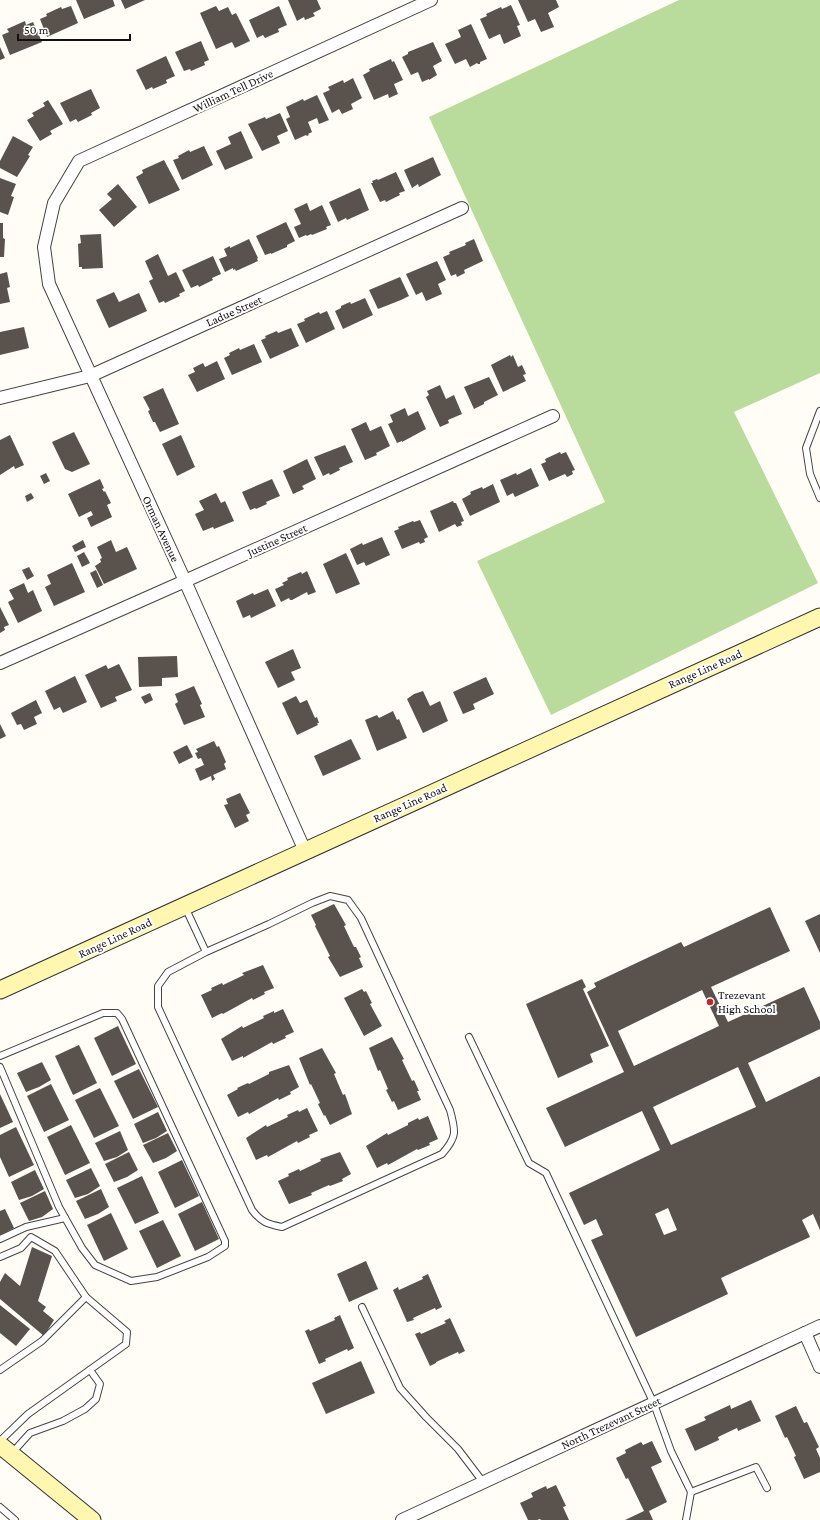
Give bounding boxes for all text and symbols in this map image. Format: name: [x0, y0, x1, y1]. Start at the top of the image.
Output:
scale bar: [18, 16, 130, 42]
text: 50 m: [24, 23, 49, 37]
street label: William Tell Drive: [191, 66, 275, 116]
street label: Ladue Street: [204, 292, 265, 330]
street label: Orman Avenue: [140, 494, 182, 564]
street label: Justine Street: [244, 520, 310, 560]
street label: Range Line Road: [666, 646, 745, 692]
street label: Range Line Road: [371, 780, 450, 826]
street label: Range Line Road: [76, 915, 154, 961]
place label: Trezevant High School: [718, 988, 776, 1016]
marker: Trezevant High School: [705, 997, 715, 1007]
street label: North Trezevant Street: [559, 1393, 664, 1452]

